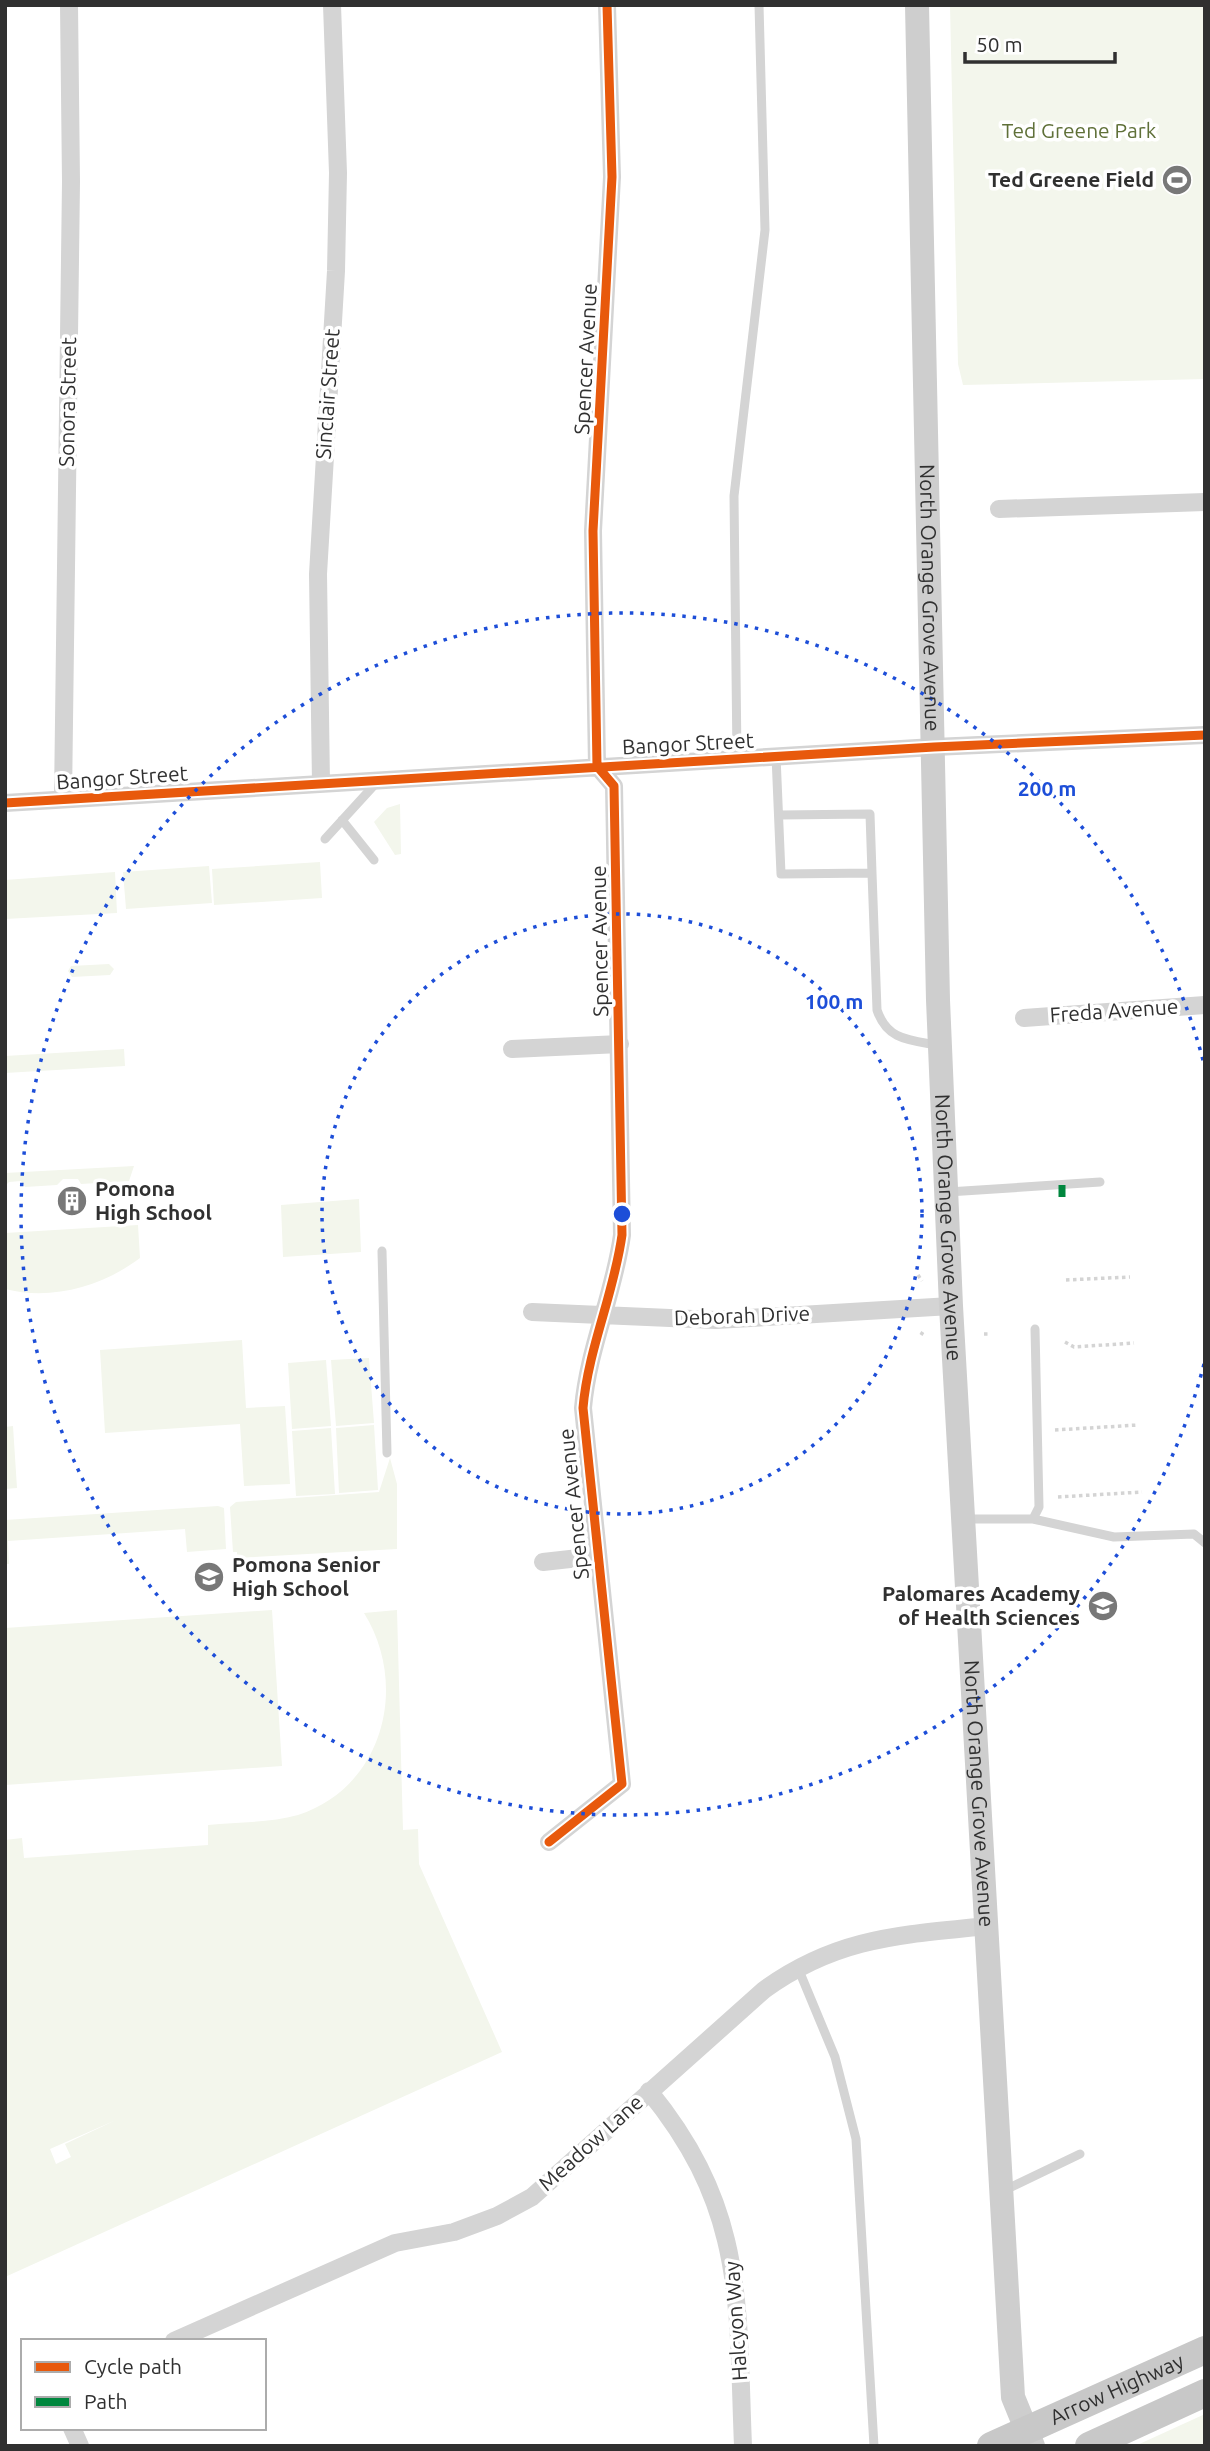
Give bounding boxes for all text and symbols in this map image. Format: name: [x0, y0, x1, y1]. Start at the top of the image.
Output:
scale bar: [965, 21, 1116, 65]
text: 50 m: [976, 32, 1023, 56]
park label: Ted Greene Park: [1002, 118, 1157, 142]
sports icon: Ted Greene Field: [1160, 163, 1194, 197]
place label: Ted Greene Field: [988, 167, 1154, 191]
street label: Spencer Avenue: [569, 283, 601, 435]
street label: Sinclair Street: [310, 328, 344, 460]
street label: Sonora Street: [54, 337, 80, 467]
street label: North Orange Grove Avenue: [916, 464, 945, 732]
street label: Bangor Street: [621, 728, 754, 758]
street label: Bangor Street: [55, 760, 189, 794]
text: 200 m: [1018, 776, 1076, 800]
street label: Spencer Avenue: [586, 865, 612, 1017]
text: 100 m: [805, 989, 863, 1013]
street label: Freda Avenue: [1049, 994, 1179, 1026]
street label: North Orange Grove Avenue: [931, 1093, 967, 1362]
place label: Pomona High School: [95, 1176, 212, 1224]
building icon: Pomona High School: [55, 1184, 89, 1218]
centre of rings: [610, 1202, 634, 1226]
street label: Deborah Drive: [674, 1301, 810, 1329]
street label: Spencer Avenue: [553, 1427, 593, 1581]
place label: Pomona Senior High School: [232, 1552, 381, 1600]
school or university icon: Pomona Senior High School: [192, 1560, 226, 1594]
place label: Palomares Academy of Health Sciences: [882, 1581, 1080, 1629]
school or university icon: Palomares Academy of Health Sciences: [1086, 1589, 1120, 1623]
street label: North Orange Grove Avenue: [960, 1659, 999, 1928]
street label: Meadow Lane: [533, 2089, 647, 2195]
street label: Halcyon Way: [719, 2260, 751, 2382]
legend: [21, 2339, 266, 2430]
street label: Arrow Highway: [1046, 2348, 1187, 2429]
text: Cycle path: [84, 2354, 182, 2378]
text: Path: [84, 2389, 127, 2413]

